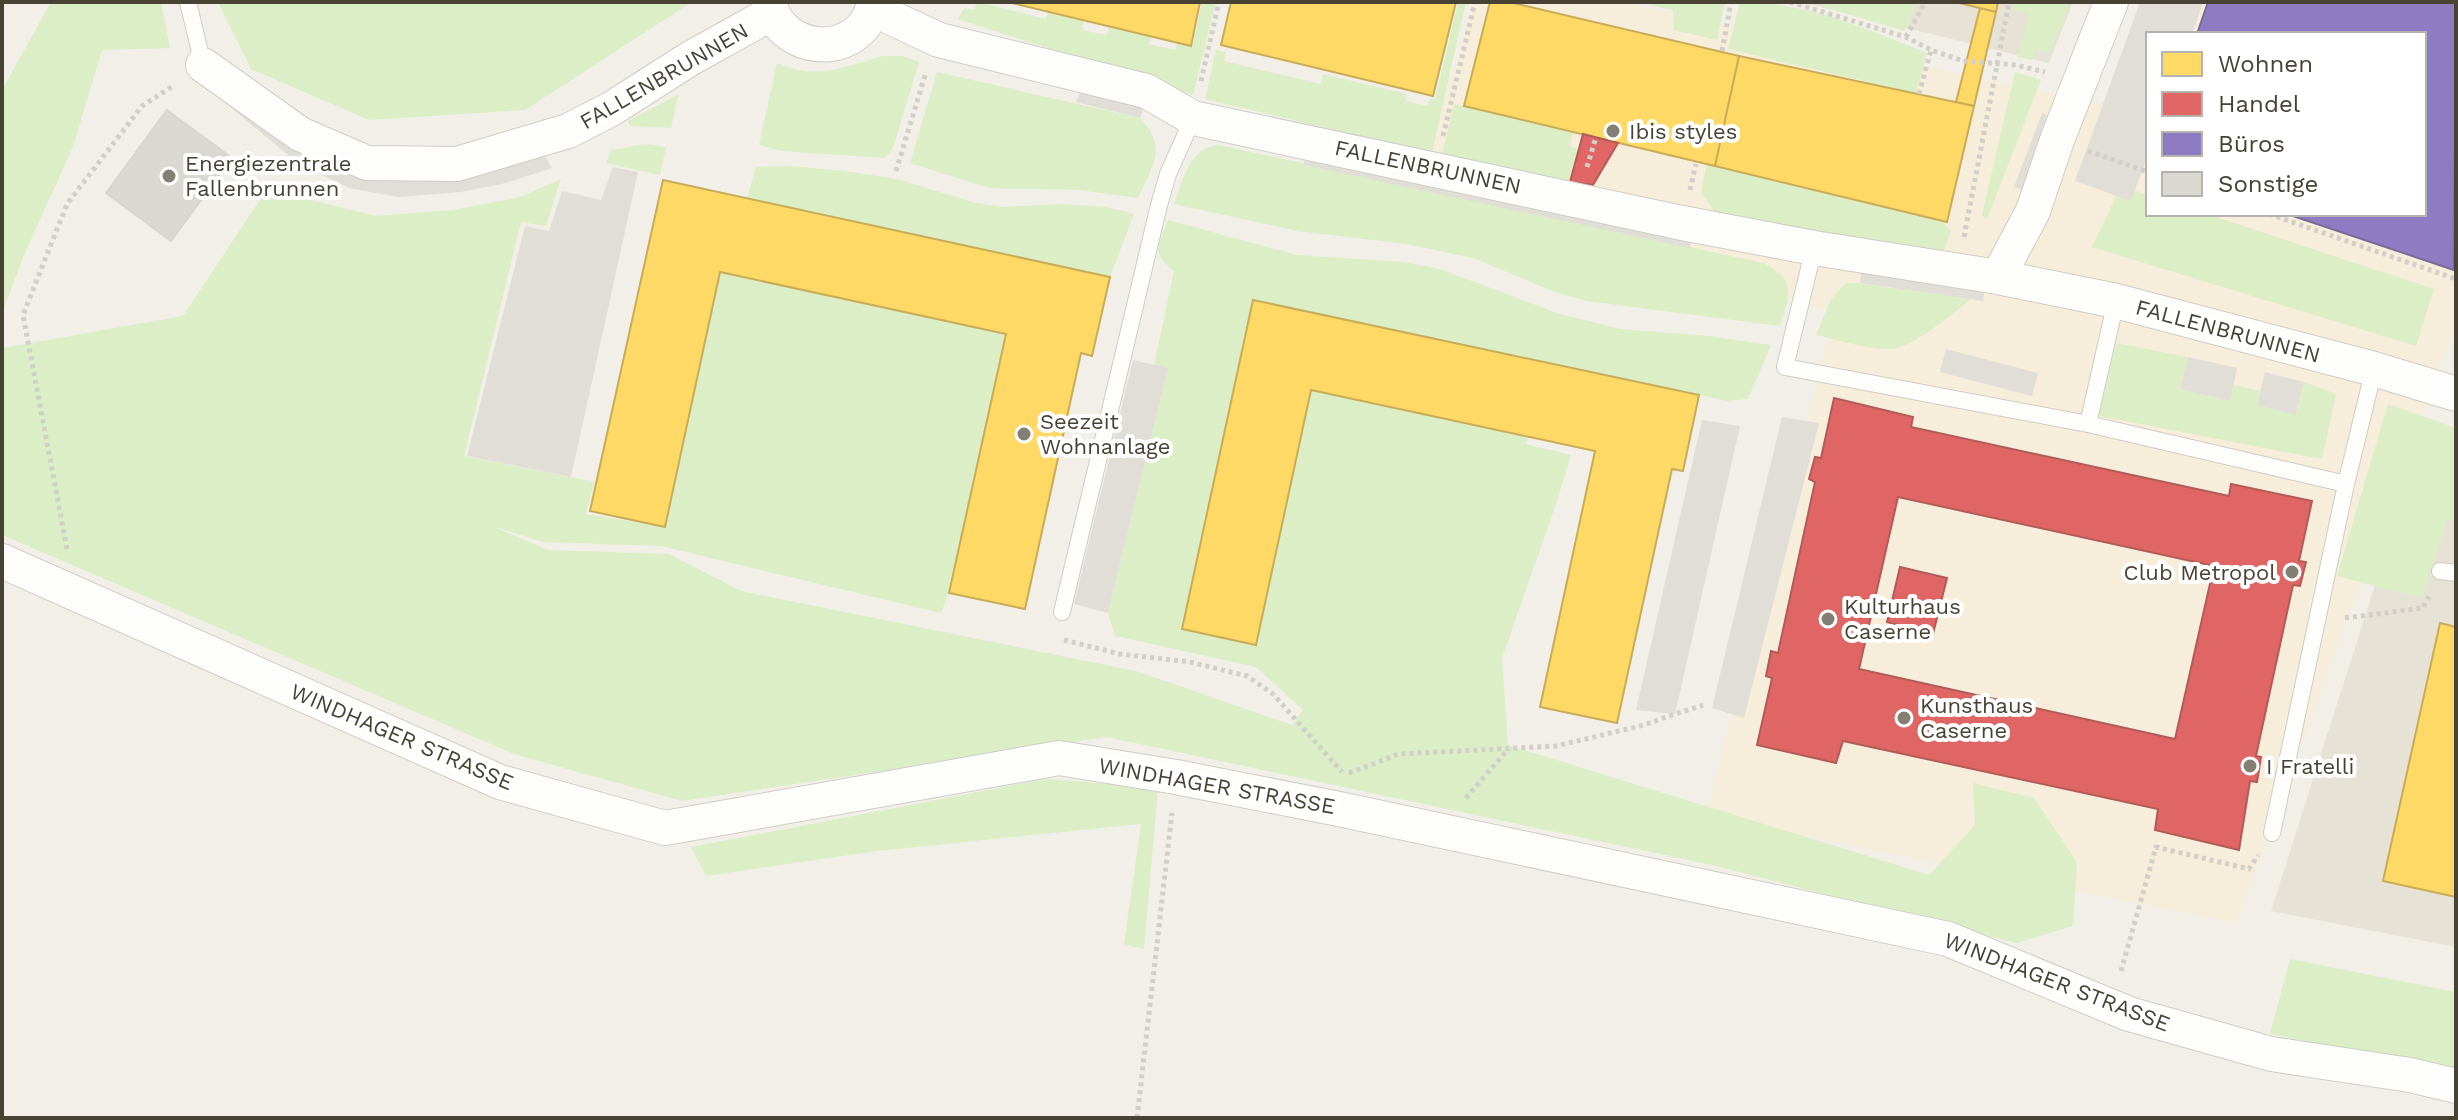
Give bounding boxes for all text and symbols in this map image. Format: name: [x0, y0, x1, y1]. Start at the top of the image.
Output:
street label: FALLENBRUNNEN: [575, 18, 753, 134]
legend: [2146, 32, 2426, 216]
text: Wohnen: [2218, 50, 2313, 78]
text: Handel: [2218, 90, 2301, 118]
place label: Ibis styles: [1629, 119, 1737, 144]
marker: Ibis styles: [1604, 122, 1622, 140]
text: Büros: [2218, 130, 2285, 158]
street label: FALLENBRUNNEN: [1333, 135, 1523, 199]
place label: Energiezentrale Fallenbrunnen: [185, 151, 352, 201]
marker: Energiezentrale Fallenbrunnen: [160, 167, 178, 185]
text: Sonstige: [2218, 170, 2318, 198]
street label: FALLENBRUNNEN: [2133, 294, 2323, 368]
place label: Seezeit Wohnanlage: [1040, 409, 1170, 459]
marker: Seezeit Wohnanlage: [1015, 425, 1033, 443]
place label: Club Metropol: [2124, 560, 2276, 585]
marker: Club Metropol: [2283, 563, 2301, 581]
place label: Kulturhaus Caserne: [1844, 594, 1961, 644]
marker: Kulturhaus Caserne: [1819, 610, 1837, 628]
street label: WINDHAGER STRASSE: [287, 679, 517, 795]
place label: Kunsthaus Caserne: [1920, 693, 2033, 743]
marker: Kunsthaus Caserne: [1895, 709, 1913, 727]
street label: WINDHAGER STRASSE: [1097, 753, 1337, 819]
place label: I Fratelli: [2266, 754, 2354, 779]
marker: I Fratelli: [2241, 757, 2259, 775]
street label: WINDHAGER STRASSE: [1941, 927, 2173, 1037]

